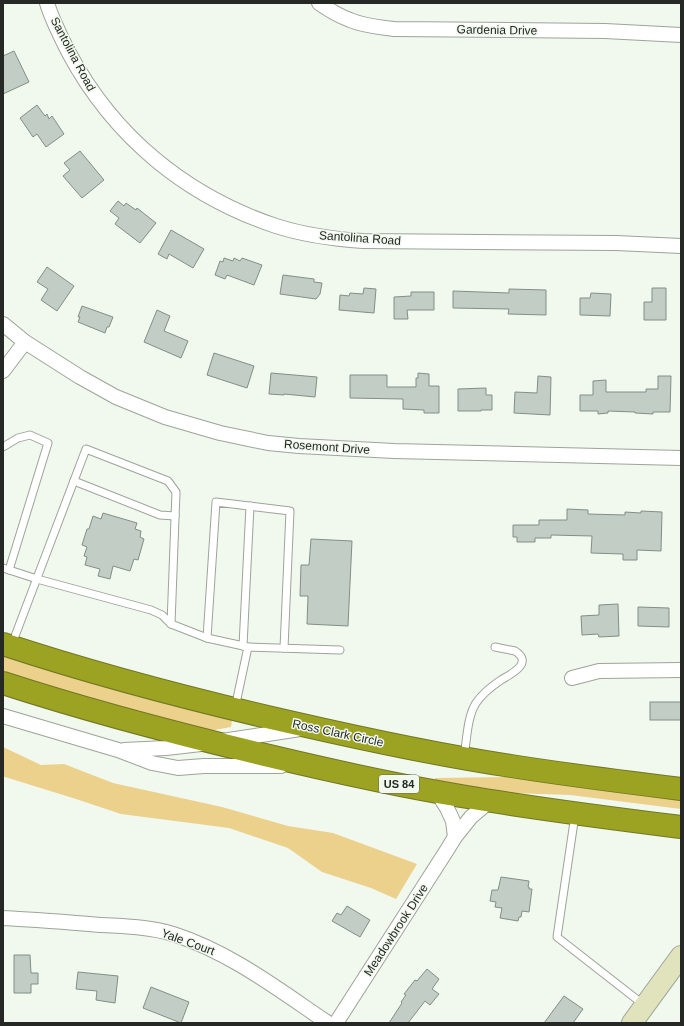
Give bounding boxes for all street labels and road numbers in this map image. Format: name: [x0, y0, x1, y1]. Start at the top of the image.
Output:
street label: Santolina Road: [48, 14, 98, 94]
street label: Gardenia Drive: [457, 22, 538, 38]
street label: Santolina Road: [319, 228, 401, 248]
street label: Rosemont Drive: [284, 437, 371, 457]
street label: Ross Clark Circle: [291, 717, 385, 750]
road number: US 84: [379, 775, 419, 793]
street label: Meadowbrook Drive: [361, 881, 431, 979]
street label: Yale Court: [159, 926, 217, 958]

